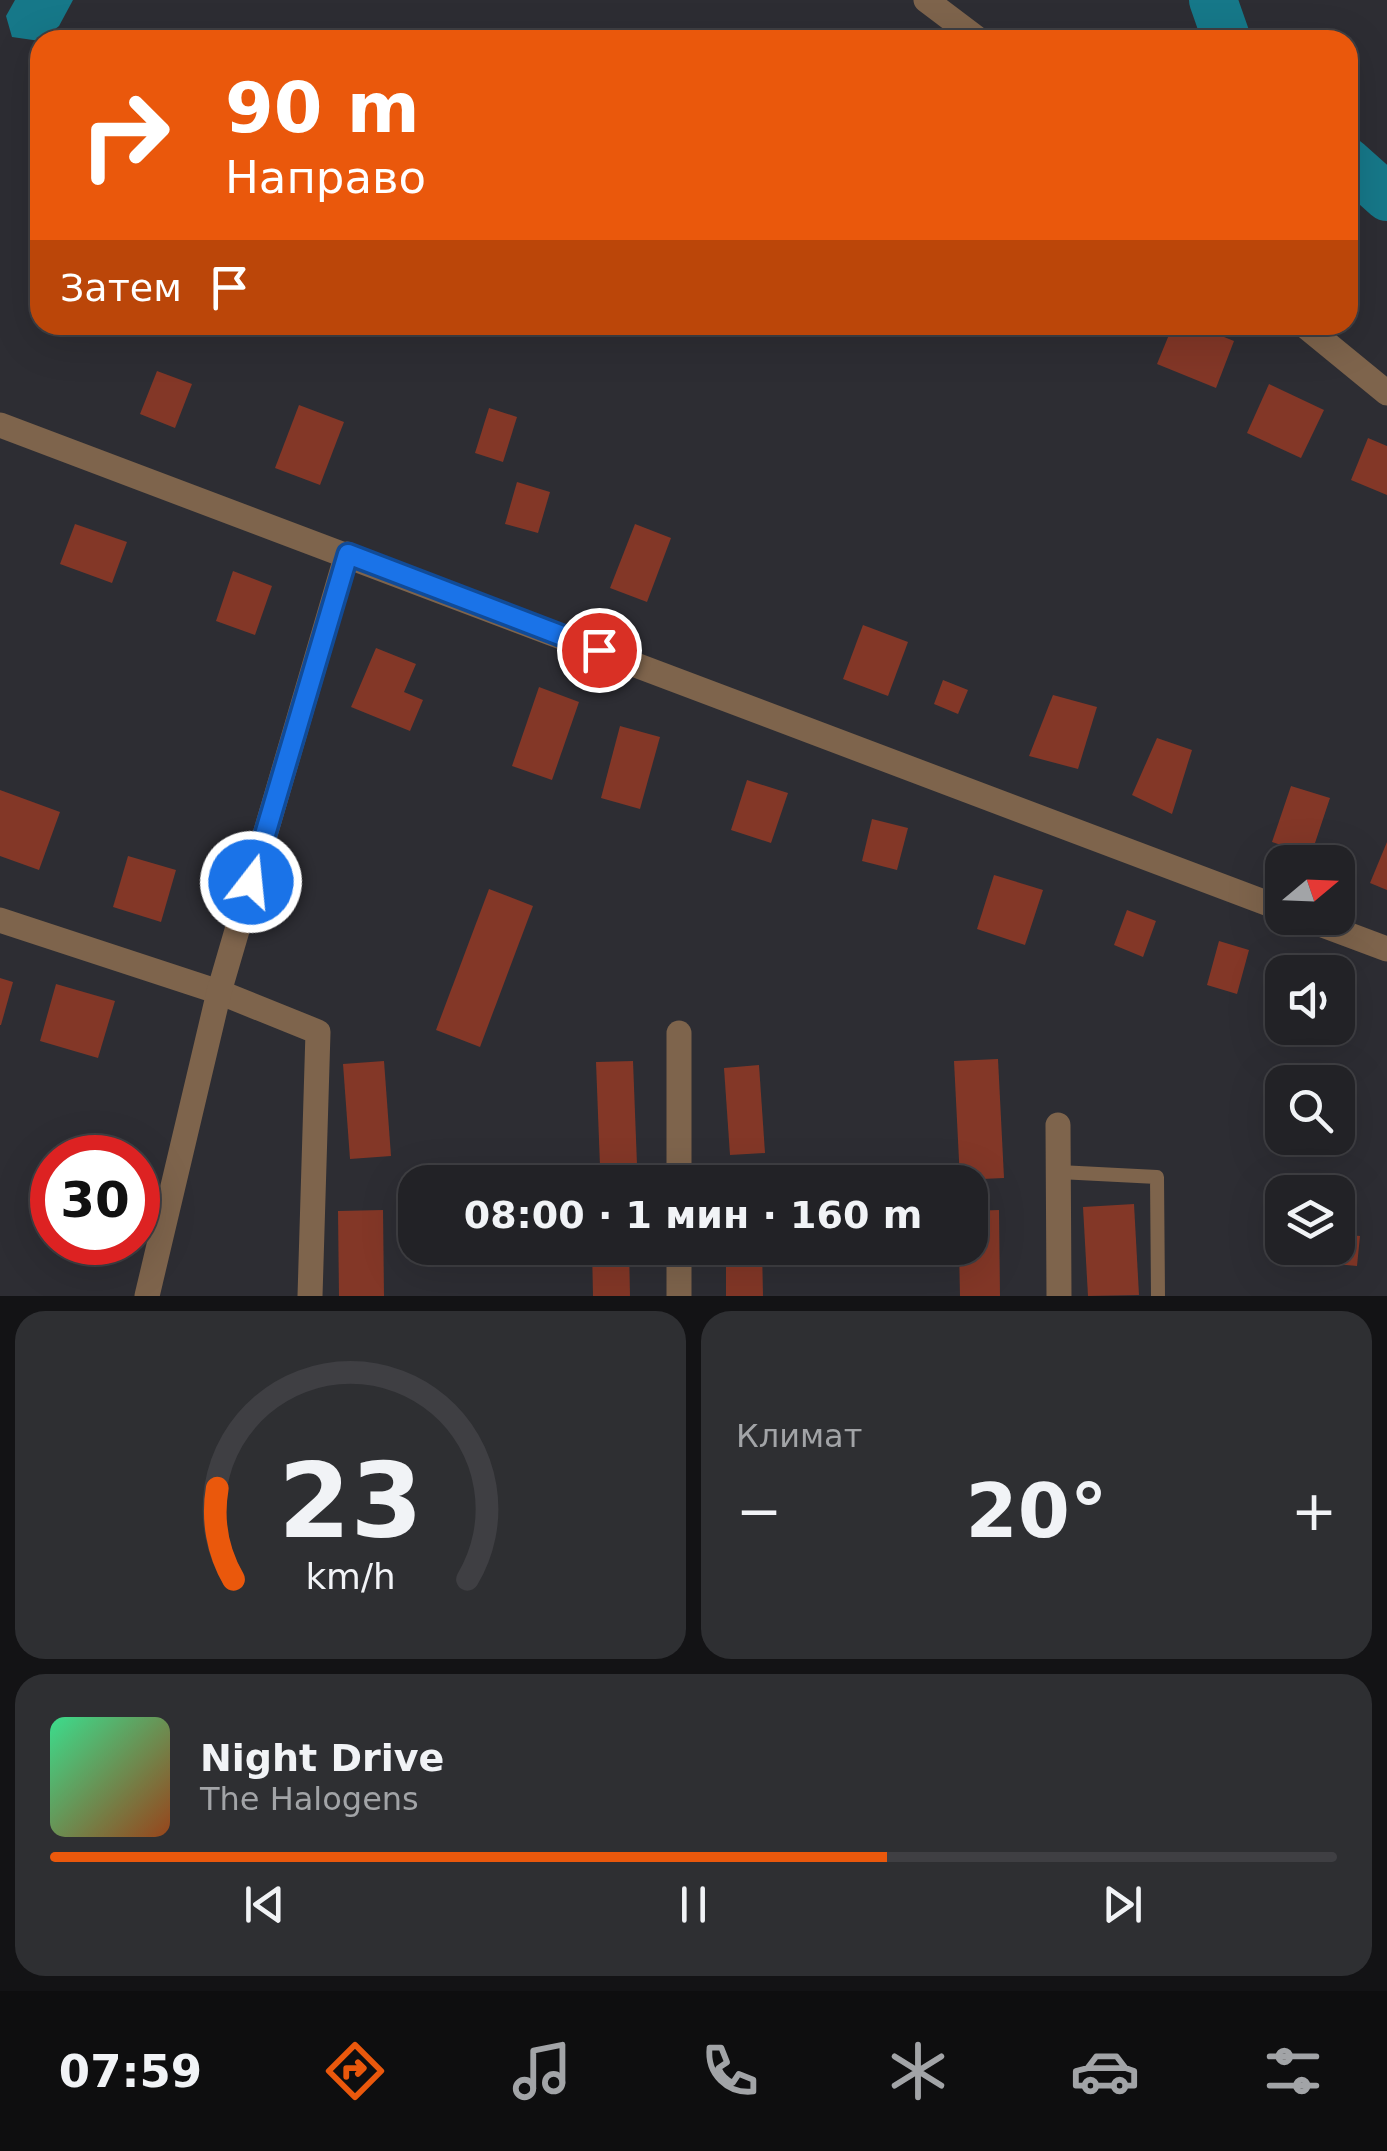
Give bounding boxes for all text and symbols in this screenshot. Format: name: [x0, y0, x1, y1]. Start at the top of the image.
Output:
text: 90 m: [225, 67, 420, 149]
icon: right: [60, 70, 190, 200]
text: Направо: [225, 151, 426, 204]
icon: arrive: [202, 260, 257, 315]
text: Затем: [60, 266, 182, 310]
pin: [557, 608, 642, 693]
icon: arrive: [572, 623, 627, 678]
position arrow: [199, 830, 303, 934]
north arrow: [1265, 845, 1355, 935]
map controls: [1265, 845, 1355, 1265]
button: sound: [1265, 955, 1355, 1045]
button: search: [1265, 1065, 1355, 1155]
speed limit sign: 30: [30, 1135, 160, 1265]
button: layers: [1265, 1175, 1355, 1265]
text: 08:00 · 1 мин · 160 m: [464, 1193, 922, 1237]
text: Климат: [736, 1417, 862, 1455]
text: 23: [278, 1440, 423, 1562]
text: 20°: [966, 1467, 1107, 1555]
text: −: [736, 1479, 782, 1543]
text: +: [1291, 1479, 1337, 1543]
text: km/h: [305, 1556, 396, 1597]
text: Night Drive: [200, 1736, 444, 1780]
text: The Halogens: [200, 1780, 419, 1818]
icon: previous: [237, 1877, 292, 1932]
icon: pause: [666, 1877, 721, 1932]
icon: next: [1095, 1877, 1150, 1932]
icon: directions: [320, 2036, 390, 2106]
icon: music: [507, 2036, 577, 2106]
icon: phone: [695, 2036, 765, 2106]
icon: climate: [883, 2036, 953, 2106]
icon: car: [1070, 2036, 1140, 2106]
icon: filters: [1258, 2036, 1328, 2106]
text: 07:59: [59, 2045, 202, 2098]

